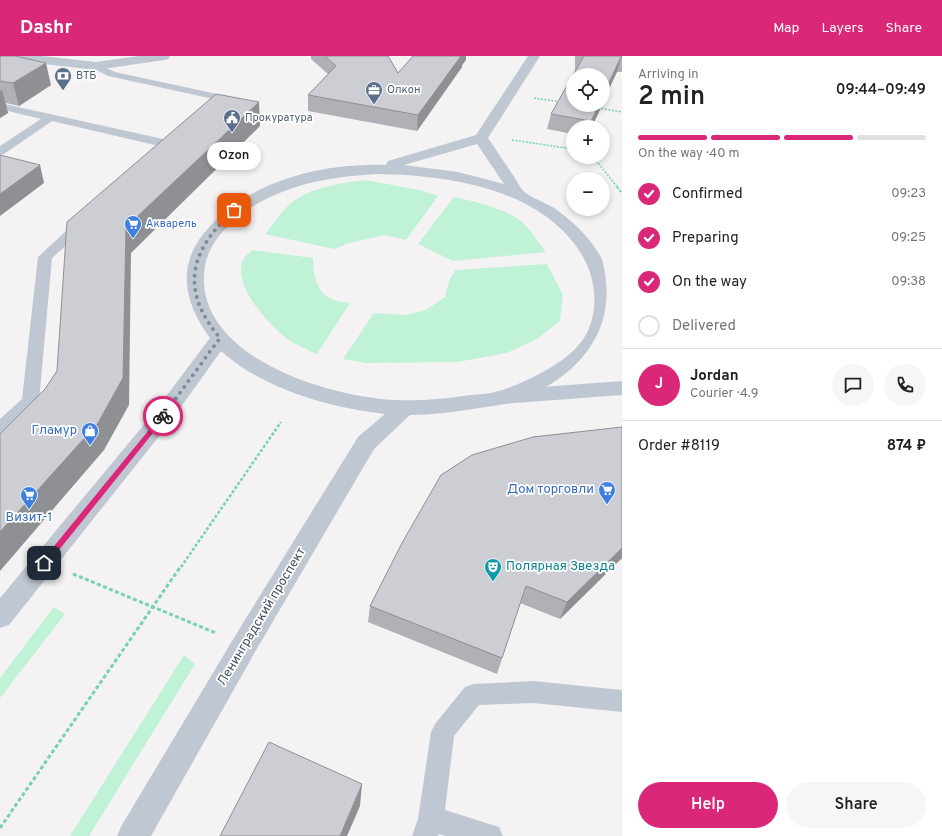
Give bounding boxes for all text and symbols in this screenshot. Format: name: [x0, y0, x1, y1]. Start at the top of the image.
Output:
text: Dashr: [20, 16, 72, 40]
text: Map: [773, 20, 799, 37]
text: Layers: [821, 20, 863, 37]
text: Share: [885, 20, 922, 37]
bank icon: ВТБ: [53, 66, 73, 91]
text: Arriving in: [638, 67, 699, 83]
map controls: [566, 68, 610, 216]
button: locate: [566, 68, 610, 112]
place label: ВТБ: [76, 69, 97, 83]
office icon: Олкон: [364, 80, 384, 105]
text: 2 min: [638, 81, 705, 114]
text: 09:44–09:49: [836, 81, 926, 100]
place label: Олкон: [387, 83, 420, 97]
public building icon: Прокуратура: [222, 108, 242, 133]
place label: Прокуратура: [245, 111, 313, 125]
button: +: [566, 120, 610, 164]
callout: Ozon: [207, 142, 261, 170]
text: On the way · 40 m: [638, 146, 740, 162]
text: Ozon: [219, 148, 249, 164]
button: −: [566, 172, 610, 216]
icon: check: [638, 183, 660, 205]
text: Confirmed: [672, 185, 743, 204]
text: 09:23: [891, 186, 926, 202]
pin: [217, 193, 251, 227]
icon: bag: [223, 199, 245, 221]
supermarket icon: Акварель: [123, 214, 143, 239]
place label: Акварель: [146, 217, 197, 231]
icon: check: [638, 227, 660, 249]
text: Preparing: [672, 229, 739, 248]
text: 09:25: [891, 230, 926, 246]
icon: check: [638, 271, 660, 293]
text: On the way: [672, 273, 747, 292]
text: 09:38: [891, 274, 926, 290]
text: Delivered: [672, 317, 736, 336]
button: chat: [832, 364, 874, 406]
button: phone: [884, 364, 926, 406]
text: Jordan: [690, 367, 739, 386]
text: J: [655, 375, 663, 394]
text: Courier · 4.9: [690, 386, 758, 402]
courier: [143, 396, 183, 436]
icon: bike: [152, 405, 174, 427]
shop icon: Гламур: [80, 421, 100, 446]
place label: Гламур: [31, 423, 77, 439]
text: Order #8119: [638, 437, 720, 456]
text: 874 ₽: [887, 437, 926, 456]
supermarket icon: Дом торговли: [597, 480, 617, 505]
place label: Дом торговли: [507, 482, 594, 498]
supermarket icon: Визит-1: [19, 485, 39, 510]
place label: Визит-1: [6, 510, 52, 526]
street label: Ленинградский проспект: [214, 545, 310, 689]
pin: [27, 546, 61, 580]
icon: home: [33, 552, 55, 574]
theatre icon: Полярная Звезда: [483, 557, 503, 582]
place label: Полярная Звезда: [506, 559, 615, 575]
button: Help: [638, 782, 778, 828]
button: Share: [786, 782, 926, 828]

